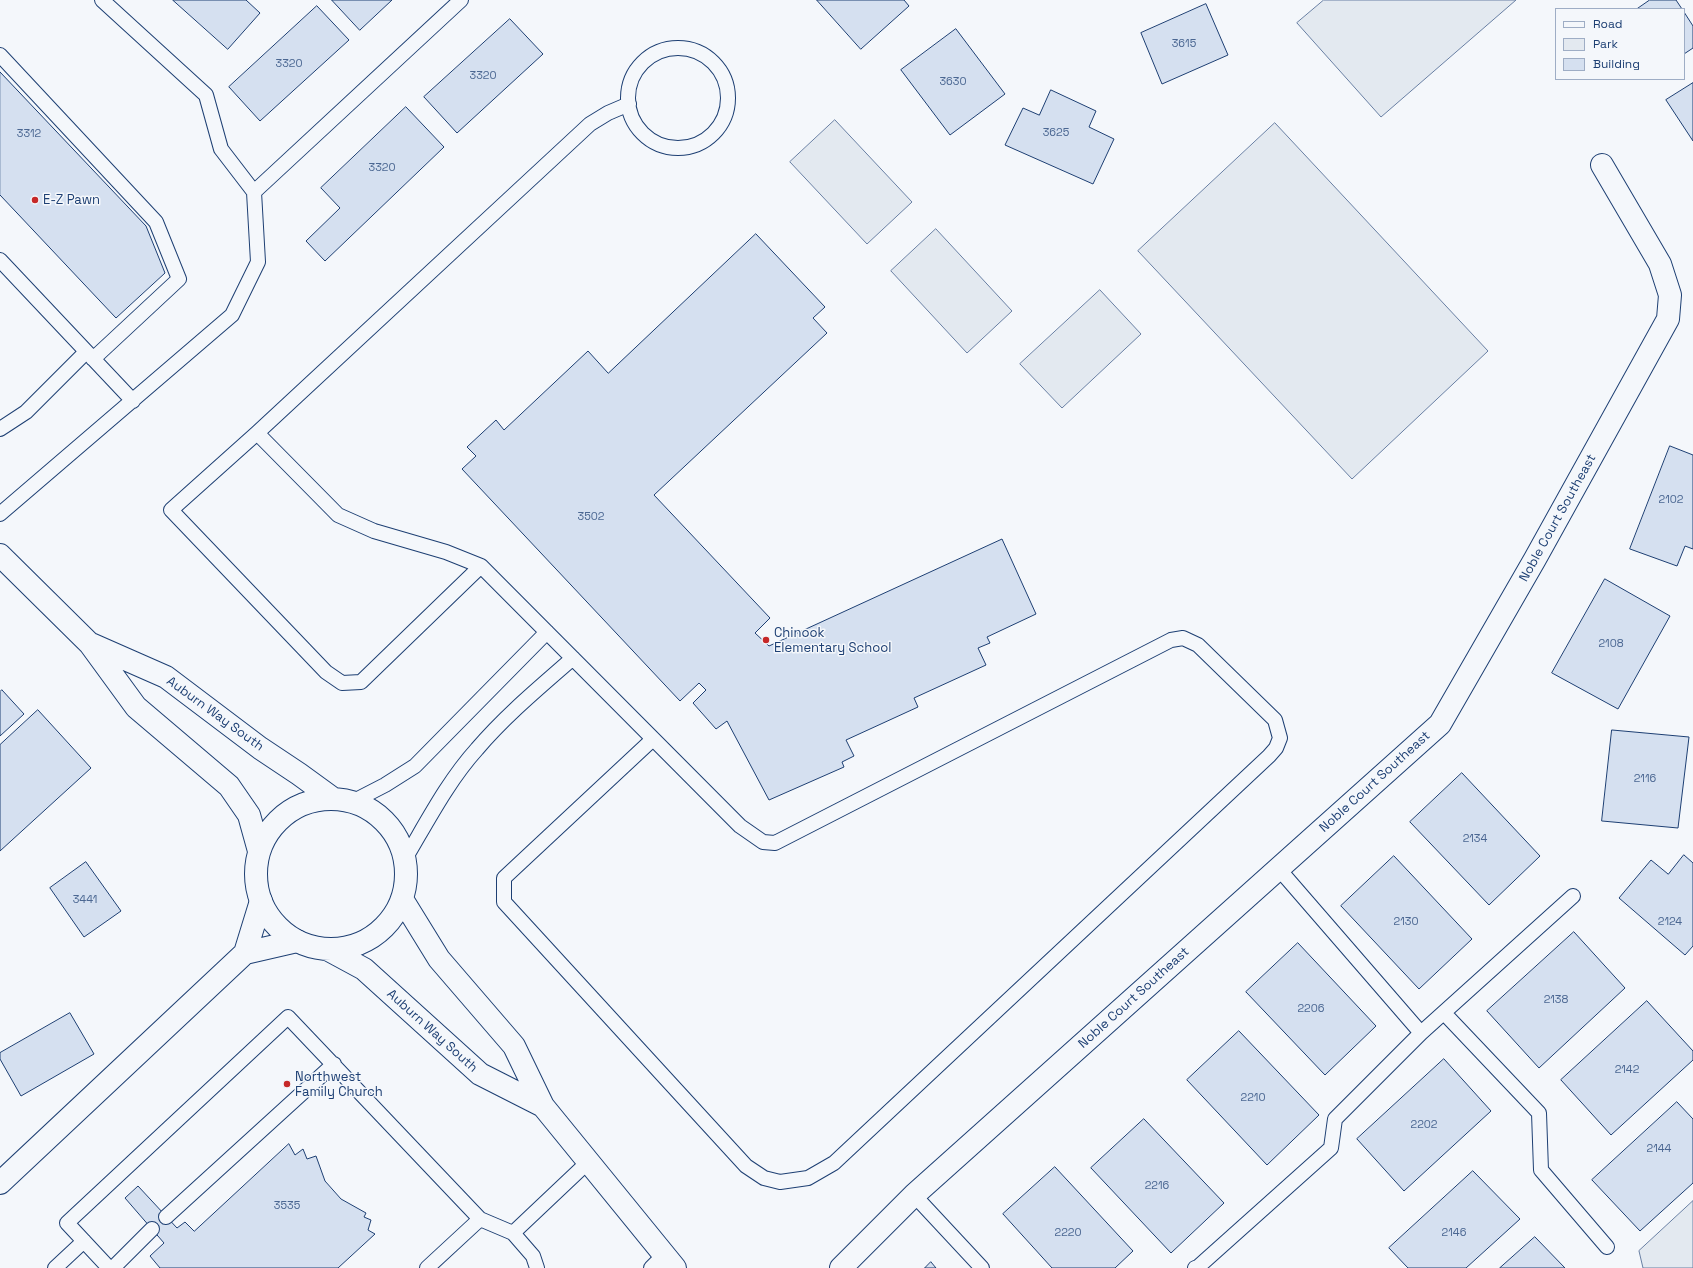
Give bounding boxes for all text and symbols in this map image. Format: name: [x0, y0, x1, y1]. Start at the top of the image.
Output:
legend: [1555, 8, 1685, 80]
text: Road: [1593, 16, 1622, 32]
text: Park: [1593, 36, 1618, 52]
house number: 3615: [1172, 37, 1196, 51]
text: Building: [1593, 56, 1640, 72]
house number: 3320: [276, 57, 302, 71]
house number: 3320: [470, 69, 496, 83]
house number: 3630: [939, 75, 967, 89]
house number: 3625: [1043, 126, 1069, 140]
house number: 3312: [17, 127, 41, 141]
house number: 3320: [369, 161, 395, 175]
place label: E-Z Pawn: [43, 192, 100, 208]
marker: E-Z Pawn: [30, 195, 40, 205]
street label: Noble Court Southeast: [1516, 451, 1600, 585]
house number: 2102: [1659, 493, 1683, 507]
house number: 3502: [578, 510, 604, 524]
place label: Chinook Elementary School: [774, 625, 891, 656]
marker: Chinook Elementary School: [761, 635, 771, 645]
house number: 2108: [1598, 637, 1624, 651]
street label: Auburn Way South: [163, 673, 267, 755]
street label: Noble Court Southeast: [1316, 728, 1434, 836]
house number: 2116: [1634, 772, 1656, 786]
house number: 2134: [1463, 832, 1487, 846]
house number: 3441: [73, 893, 97, 907]
house number: 2130: [1394, 915, 1418, 929]
house number: 2124: [1658, 915, 1682, 929]
street label: Noble Court Southeast: [1075, 944, 1193, 1052]
street label: Auburn Way South: [384, 986, 480, 1076]
house number: 2138: [1544, 993, 1568, 1007]
house number: 2206: [1297, 1002, 1325, 1016]
house number: 2142: [1615, 1063, 1639, 1077]
place label: Northwest Family Church: [295, 1069, 383, 1100]
marker: Northwest Family Church: [282, 1079, 292, 1089]
house number: 2210: [1241, 1091, 1265, 1105]
house number: 2202: [1411, 1118, 1437, 1132]
house number: 2144: [1647, 1142, 1671, 1156]
house number: 2216: [1145, 1179, 1169, 1193]
house number: 3535: [274, 1199, 300, 1213]
house number: 2220: [1055, 1226, 1081, 1240]
house number: 2146: [1442, 1226, 1466, 1240]

